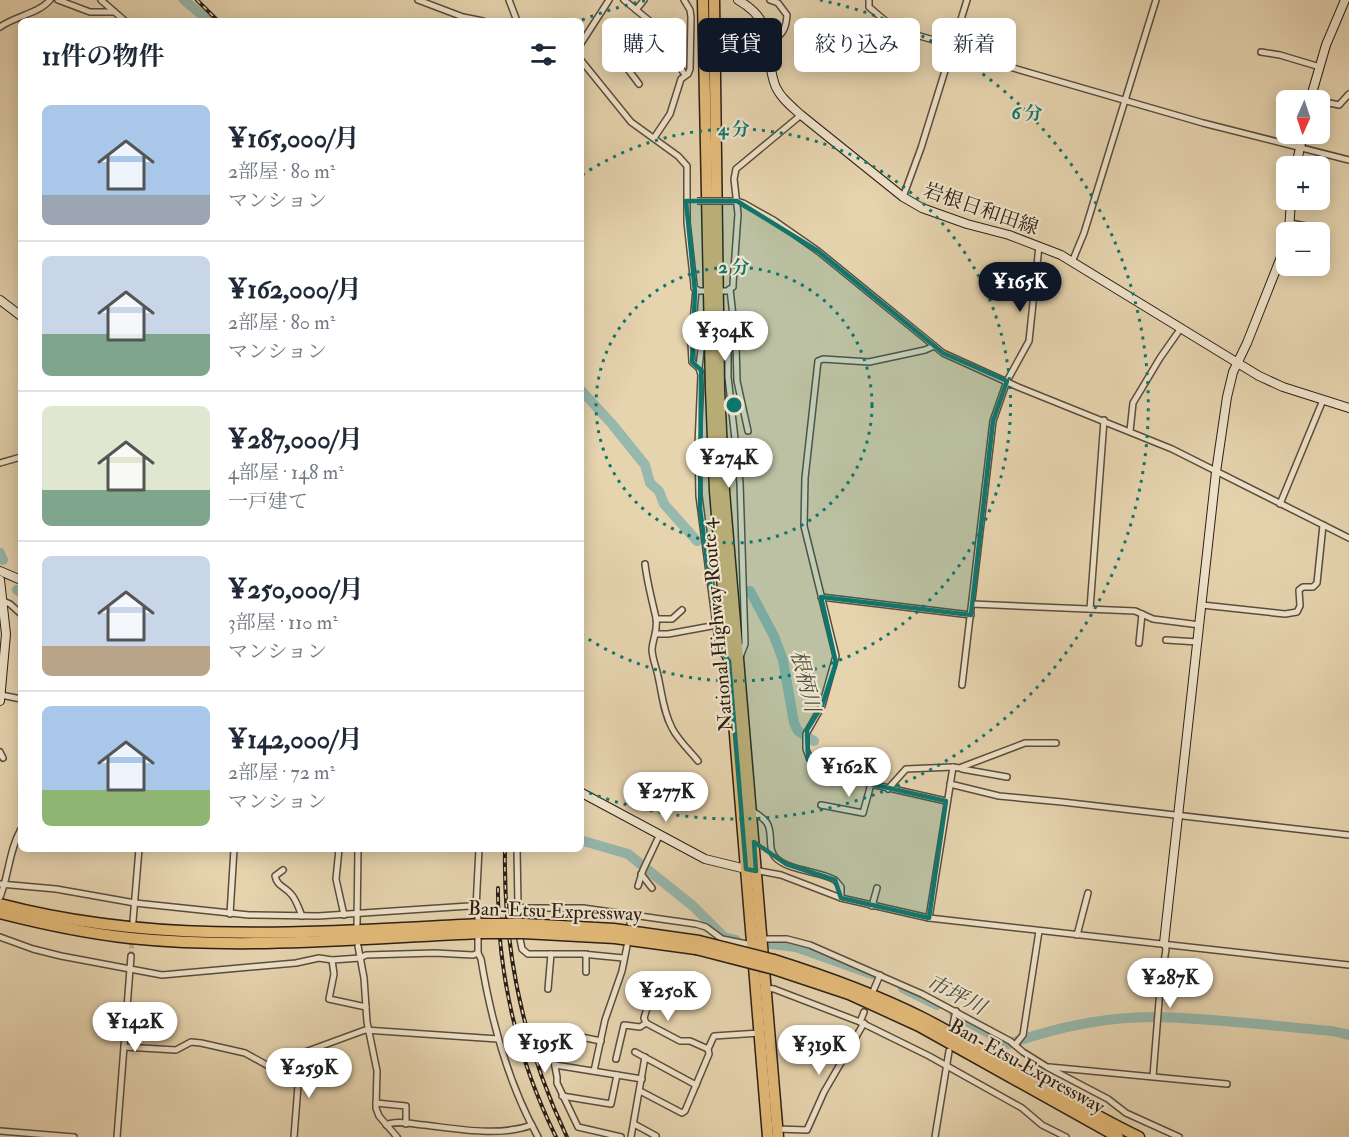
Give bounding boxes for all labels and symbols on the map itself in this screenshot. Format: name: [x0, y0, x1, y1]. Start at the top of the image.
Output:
north arrow: [1276, 90, 1330, 144]
text: 6 分: [1012, 102, 1042, 125]
text: 4 分: [717, 118, 750, 141]
street label: 岩根日和田線: [920, 178, 1042, 240]
text: 2 分: [719, 256, 749, 279]
pin: ¥165K: [978, 262, 1062, 313]
pin: ¥304K: [683, 311, 767, 362]
centre of rings: [724, 395, 744, 415]
pin: ¥274K: [687, 438, 771, 489]
street label: National Highway Route 4: [695, 516, 739, 733]
water label: 根柄川: [784, 647, 826, 717]
pin: ¥162K: [807, 747, 891, 798]
pin: ¥277K: [624, 772, 708, 823]
street label: Ban-Etsu Expressway: [467, 895, 644, 928]
pin: ¥287K: [1128, 958, 1212, 1009]
water label: 市坪川: [922, 969, 992, 1022]
pin: ¥250K: [626, 971, 710, 1022]
pin: ¥142K: [93, 1002, 177, 1053]
street label: Ban-Etsu Expressway: [944, 1013, 1110, 1121]
pin: ¥195K: [503, 1023, 587, 1074]
pin: ¥319K: [777, 1025, 861, 1076]
pin: ¥259K: [267, 1048, 351, 1099]

